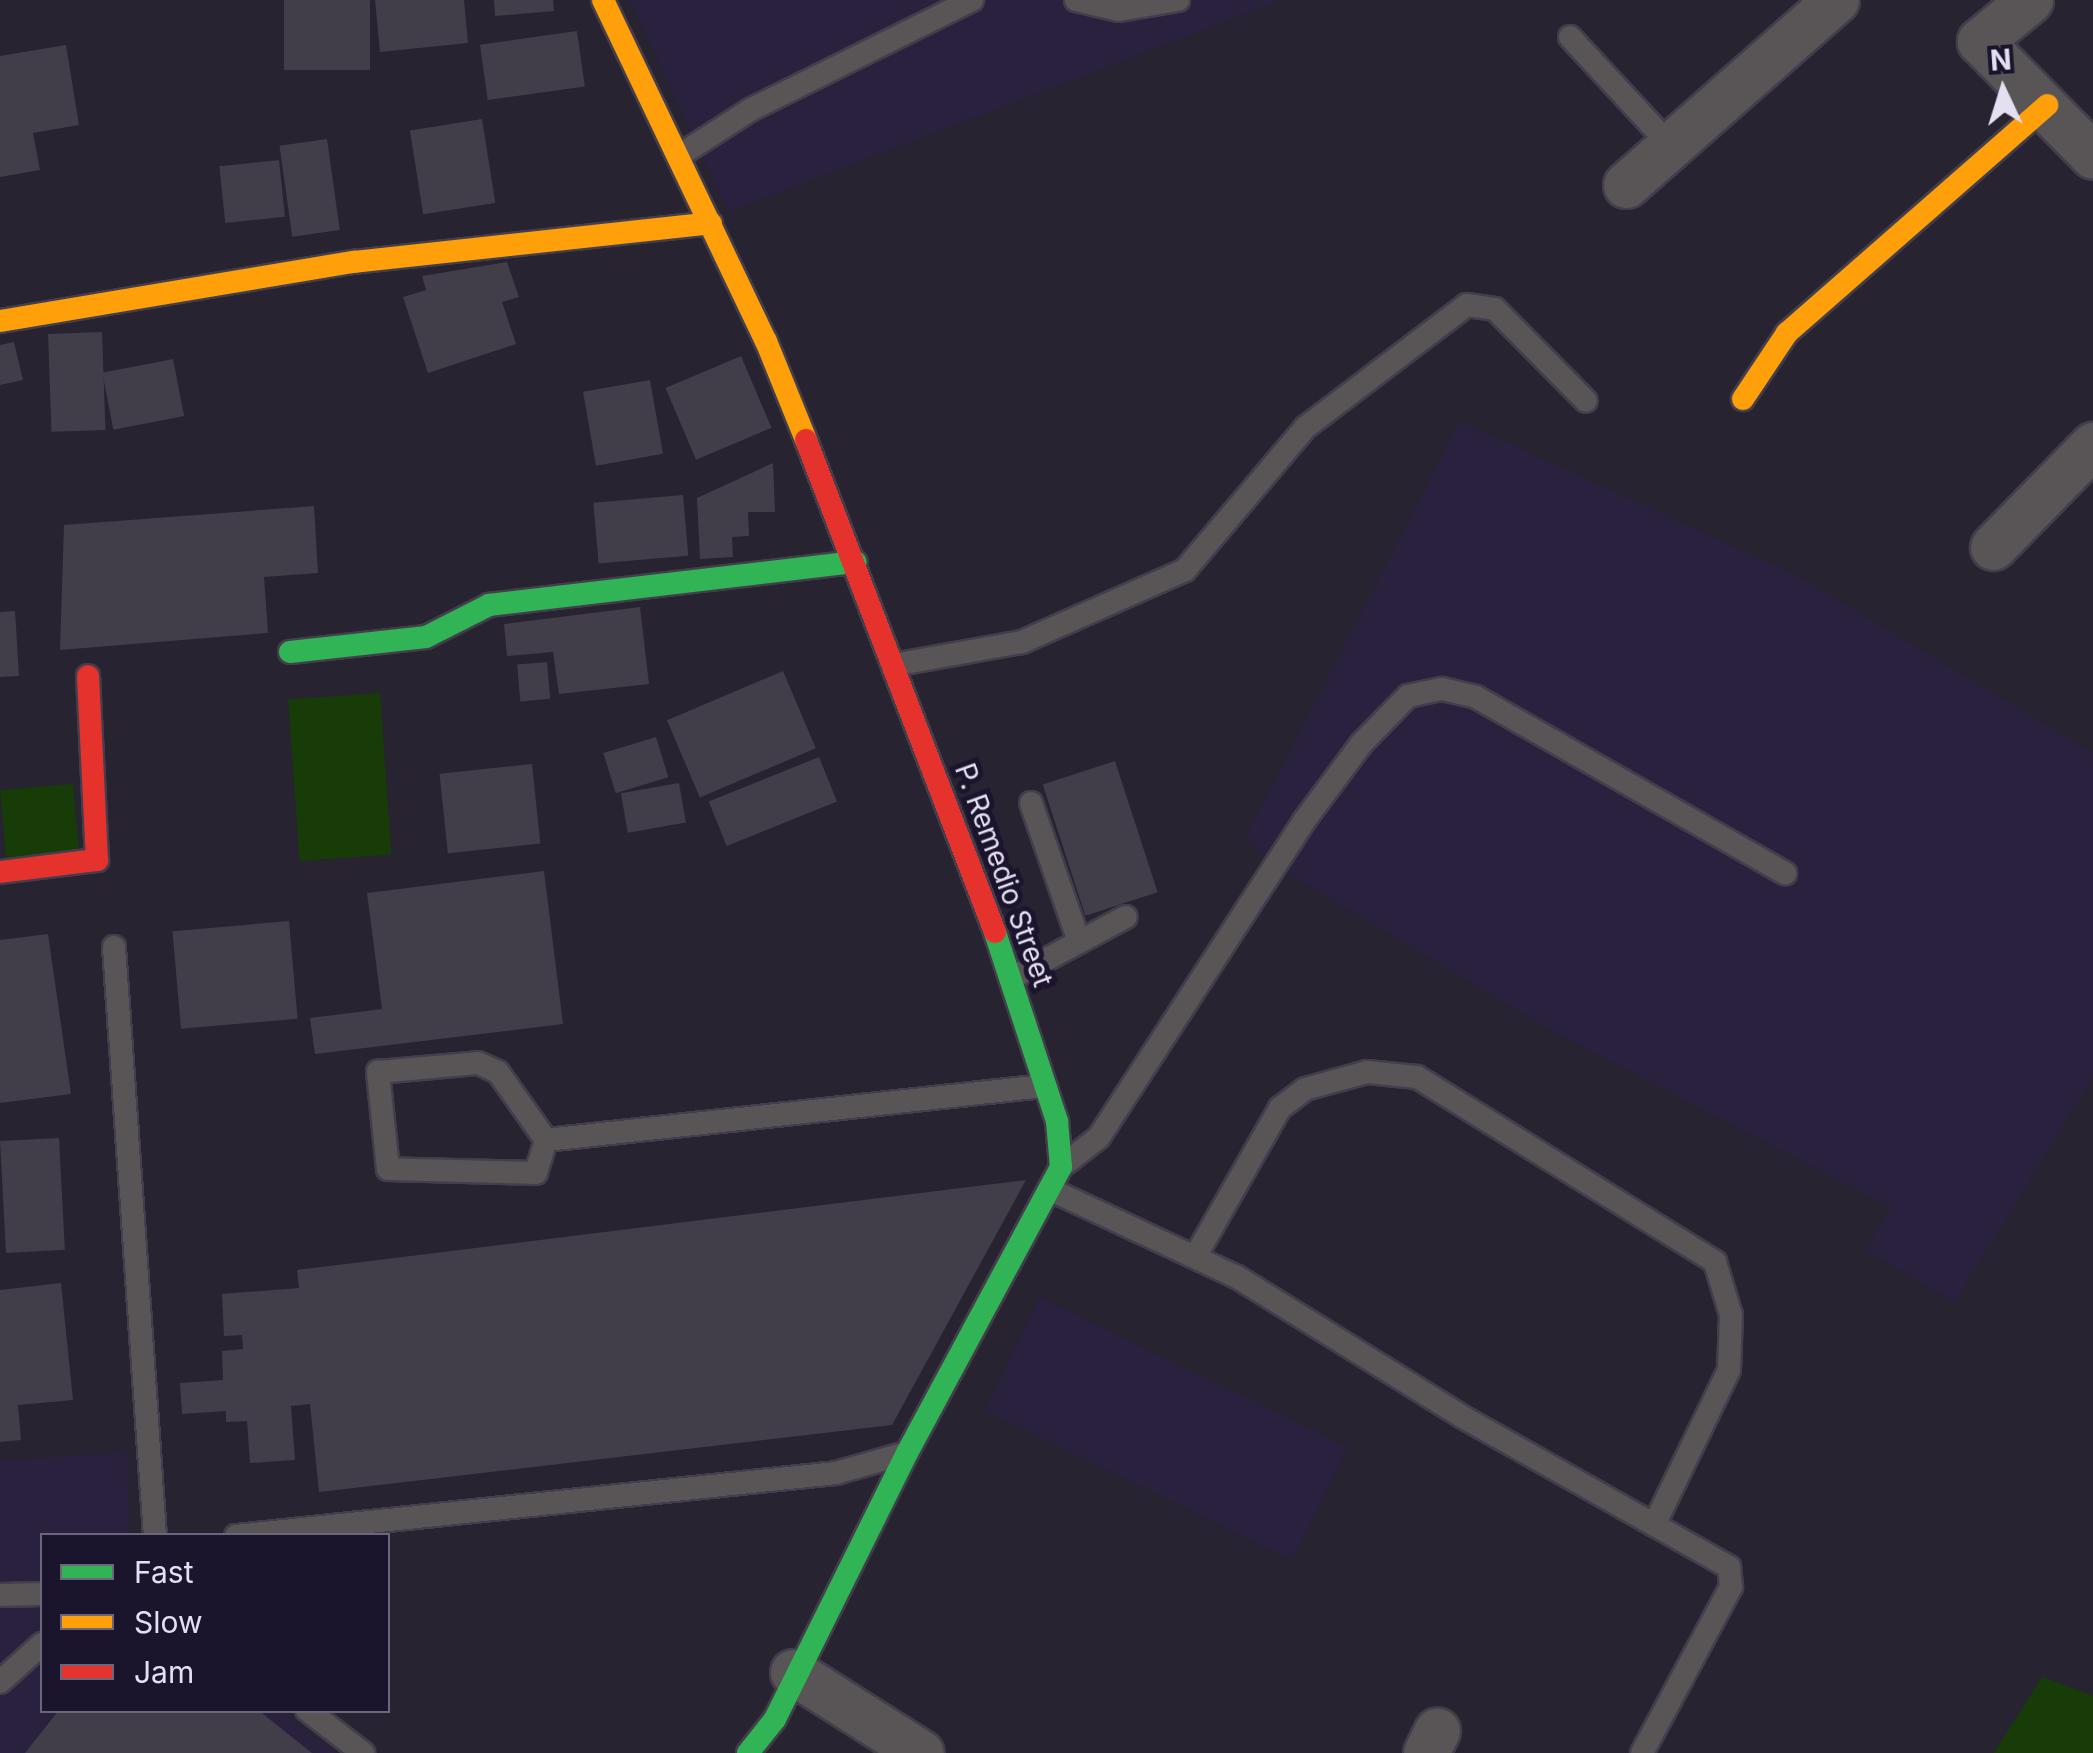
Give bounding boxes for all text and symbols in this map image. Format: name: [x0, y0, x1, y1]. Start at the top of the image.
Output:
north arrow: [1953, 40, 2053, 140]
text: N: [1989, 42, 2013, 78]
street label: P. Remedio Street: [948, 759, 1060, 991]
legend: [40, 1533, 390, 1713]
text: Fast: [134, 1554, 193, 1590]
text: Slow: [134, 1604, 203, 1640]
text: Jam: [134, 1654, 194, 1690]

